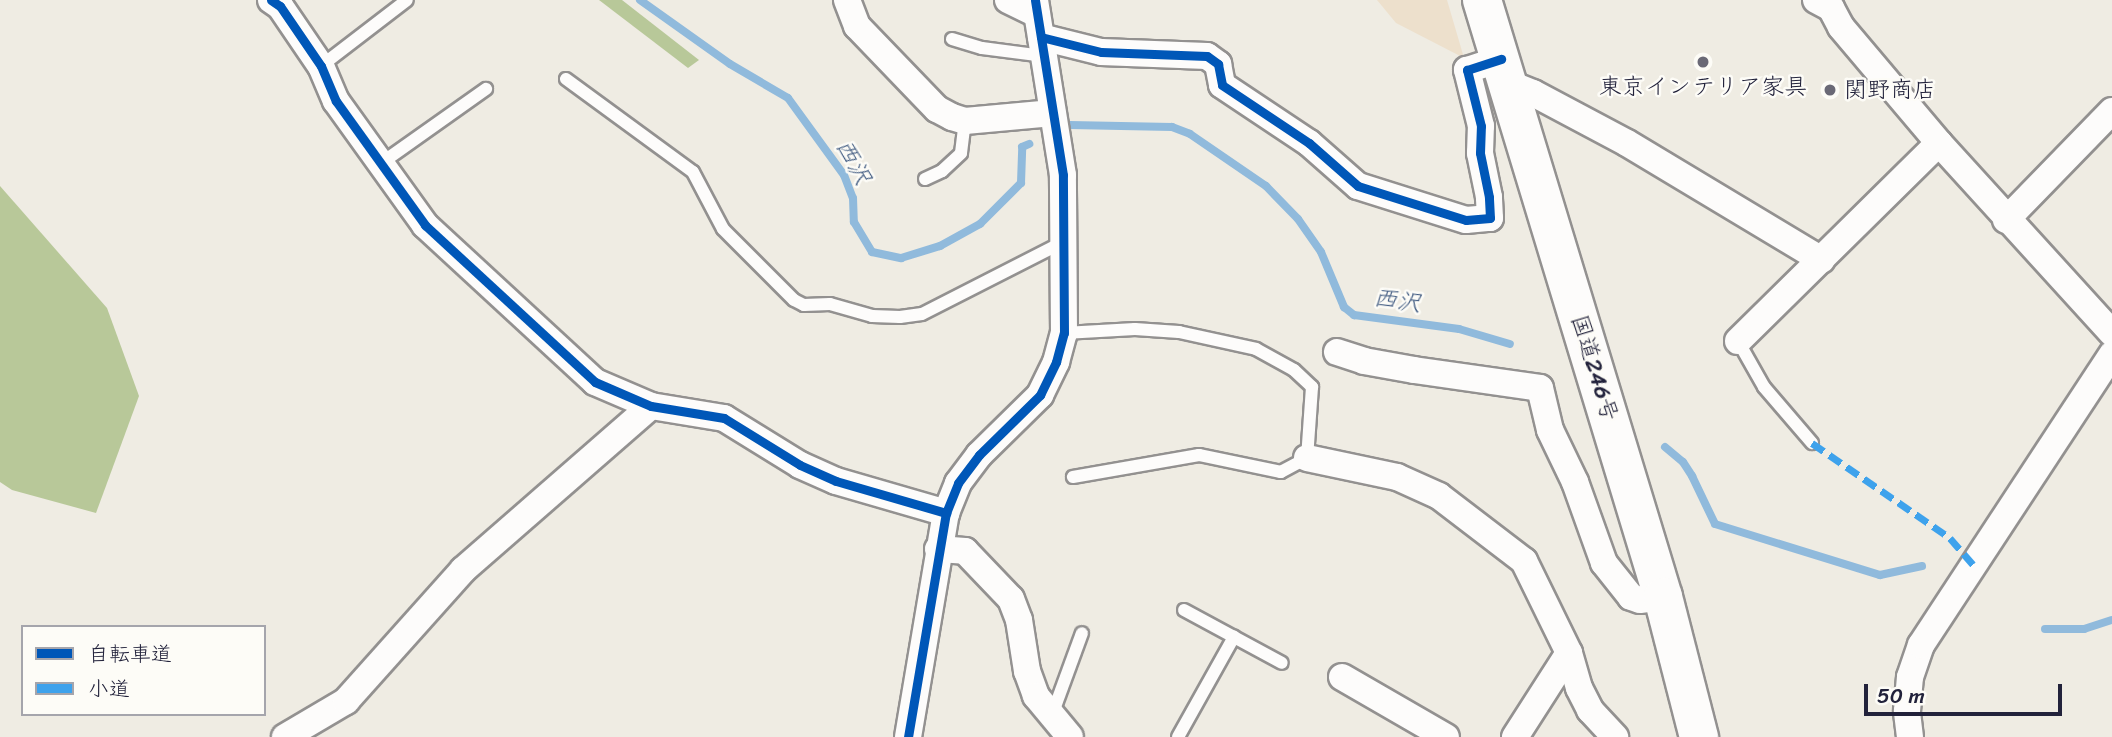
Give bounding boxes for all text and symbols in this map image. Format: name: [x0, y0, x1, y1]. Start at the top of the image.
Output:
marker: 東京インテリア家具: [1695, 54, 1711, 70]
place label: 東京インテリア家具: [1600, 73, 1806, 101]
place label: 関野商店: [1844, 76, 1936, 104]
marker: 関野商店: [1822, 82, 1838, 98]
water label: 西沢: [829, 134, 877, 190]
water label: 西沢: [1371, 283, 1423, 319]
street label: 国道246号: [1565, 312, 1623, 424]
legend: [21, 625, 266, 716]
text: 自転車道: [88, 635, 172, 673]
text: 小道: [88, 670, 130, 708]
scale bar: [1867, 670, 2065, 714]
text: 50 m: [1877, 677, 1925, 715]

